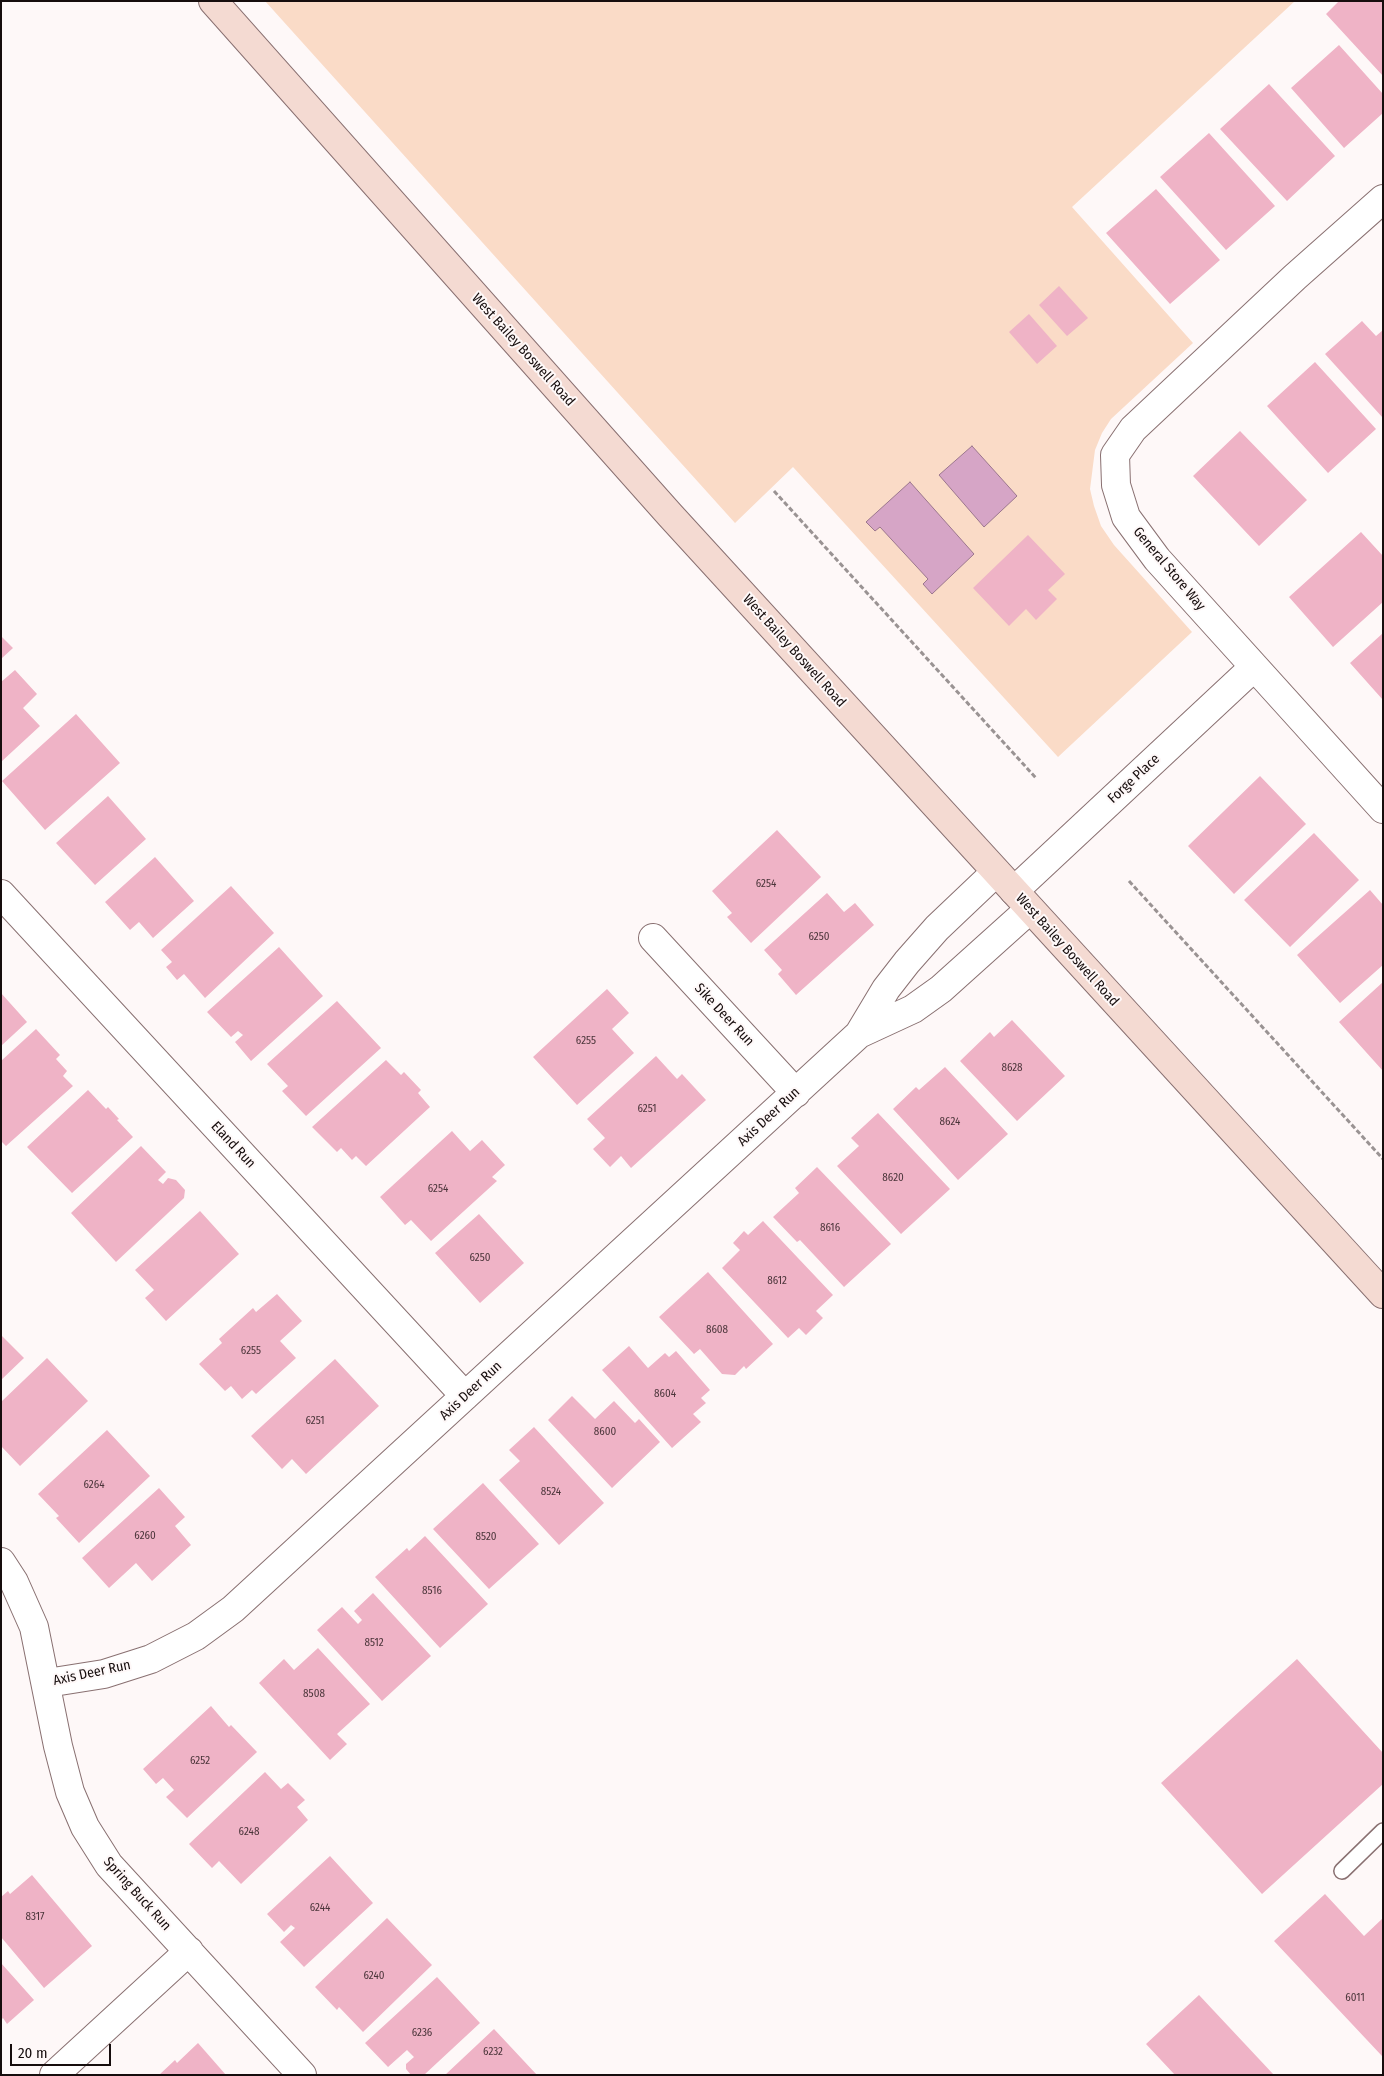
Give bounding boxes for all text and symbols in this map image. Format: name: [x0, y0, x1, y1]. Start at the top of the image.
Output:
street label: West Bailey Boswell Road: [468, 290, 578, 410]
street label: General Store Way: [1129, 524, 1209, 614]
street label: West Bailey Boswell Road: [739, 591, 849, 711]
street label: Forge Place: [1105, 751, 1163, 807]
house number: 6254: [756, 877, 776, 891]
street label: West Bailey Boswell Road: [1012, 890, 1122, 1010]
house number: 6250: [809, 930, 829, 944]
street label: Sike Deer Run: [691, 980, 757, 1050]
house number: 6255: [576, 1034, 596, 1048]
house number: 8628: [1001, 1061, 1023, 1075]
street label: Axis Deer Run: [734, 1084, 804, 1150]
house number: 6251: [637, 1102, 657, 1116]
house number: 8624: [940, 1115, 960, 1129]
street label: Eland Run: [207, 1118, 259, 1172]
house number: 8620: [882, 1171, 904, 1185]
house number: 6254: [428, 1182, 448, 1196]
house number: 8616: [820, 1221, 840, 1235]
house number: 6250: [470, 1251, 490, 1265]
house number: 8612: [767, 1274, 787, 1288]
house number: 8608: [706, 1323, 728, 1337]
house number: 6255: [241, 1344, 261, 1358]
street label: Axis Deer Run: [436, 1358, 506, 1424]
house number: 8604: [654, 1387, 676, 1401]
house number: 6251: [305, 1414, 325, 1428]
house number: 8600: [594, 1425, 616, 1439]
house number: 6264: [84, 1478, 104, 1492]
house number: 8524: [541, 1485, 561, 1499]
house number: 6260: [134, 1529, 156, 1543]
house number: 8520: [475, 1530, 497, 1544]
house number: 8516: [422, 1584, 442, 1598]
house number: 8512: [364, 1636, 384, 1650]
street label: Axis Deer Run: [52, 1657, 132, 1689]
house number: 8508: [303, 1687, 325, 1701]
house number: 6252: [190, 1754, 210, 1768]
house number: 6248: [239, 1825, 259, 1839]
street label: Spring Buck Run: [100, 1854, 174, 1934]
house number: 6244: [310, 1901, 330, 1915]
house number: 8317: [26, 1910, 44, 1924]
house number: 6240: [363, 1969, 385, 1983]
house number: 6011: [1345, 1991, 1365, 2005]
house number: 6236: [412, 2026, 432, 2040]
scale bar: [12, 2034, 114, 2066]
text: 20 m: [18, 2044, 48, 2062]
house number: 6232: [483, 2045, 503, 2059]

